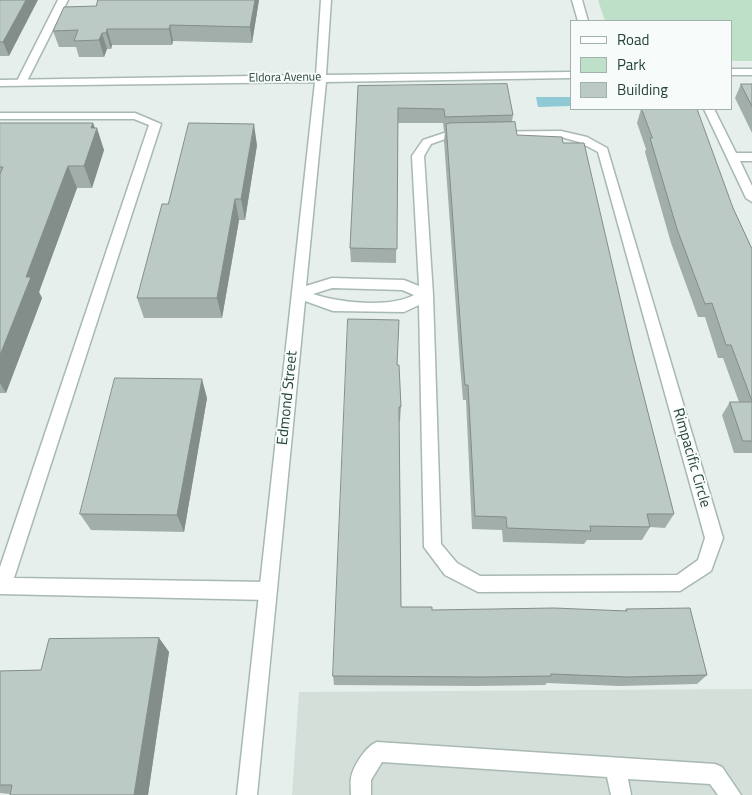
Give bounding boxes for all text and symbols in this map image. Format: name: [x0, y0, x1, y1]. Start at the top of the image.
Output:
legend: [570, 20, 732, 110]
text: Road: [617, 28, 649, 51]
text: Park: [617, 53, 646, 76]
street label: Eldora Avenue: [249, 70, 321, 86]
text: Building: [617, 78, 668, 101]
street label: Edmond Street: [274, 350, 302, 446]
street label: Rimpacific Circle: [668, 406, 714, 510]

